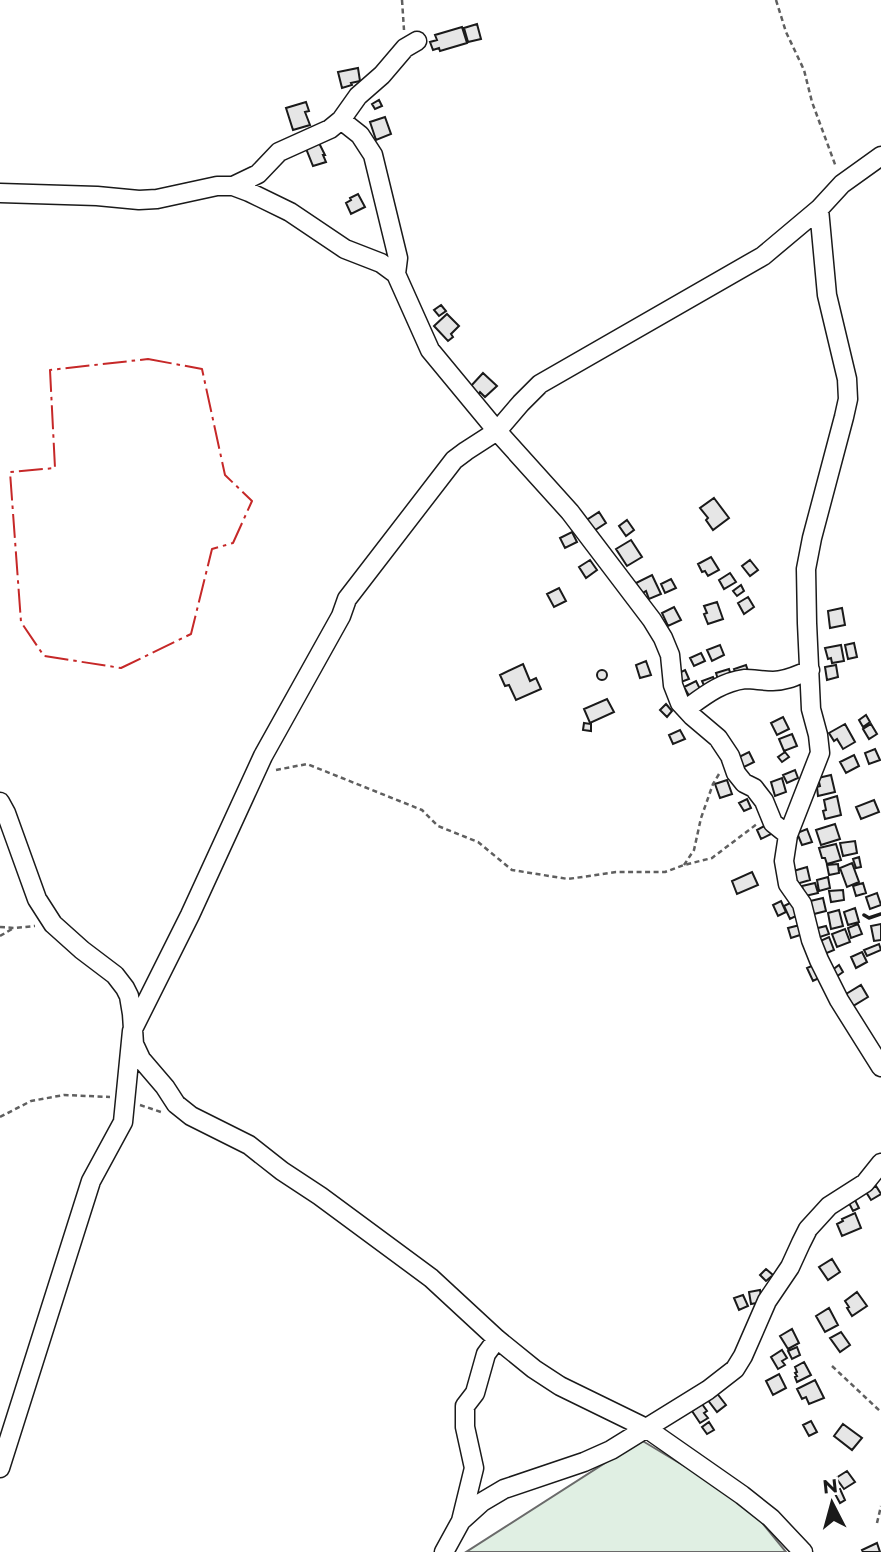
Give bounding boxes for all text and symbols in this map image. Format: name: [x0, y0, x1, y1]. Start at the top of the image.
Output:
north arrow: [797, 1468, 867, 1538]
text: N: [821, 1474, 839, 1499]

